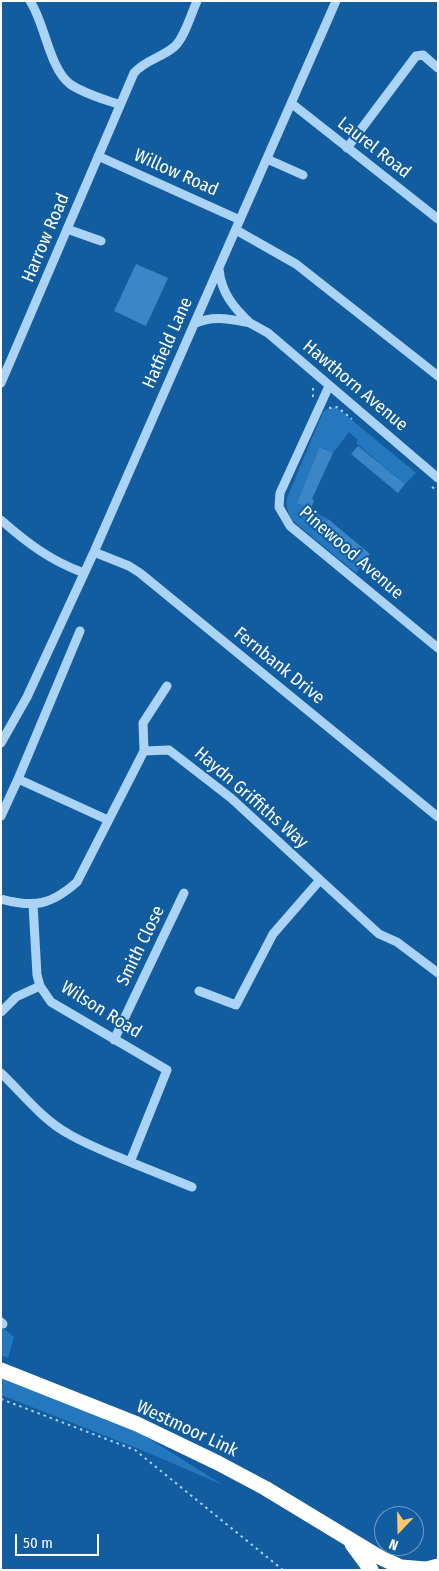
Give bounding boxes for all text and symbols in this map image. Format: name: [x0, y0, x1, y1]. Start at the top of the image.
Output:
street label: Laurel Road: [333, 113, 415, 183]
street label: Willow Road: [130, 145, 222, 201]
street label: Harrow Road: [18, 190, 74, 286]
street label: Hatfield Lane: [138, 294, 198, 392]
street label: Hawthorn Avenue: [298, 336, 412, 436]
street label: Pinewood Avenue: [294, 502, 408, 604]
street label: Fernbank Drive: [229, 623, 329, 709]
street label: Haydn Griffiths Way: [190, 743, 312, 853]
street label: Smith Close: [112, 902, 170, 990]
street label: Wilson Road: [57, 977, 145, 1043]
street label: Westmoor Link: [133, 1396, 241, 1462]
north arrow: [374, 1506, 424, 1556]
scale bar: [18, 1524, 101, 1556]
text: 50 m: [23, 1534, 53, 1552]
text: N: [387, 1535, 401, 1554]

